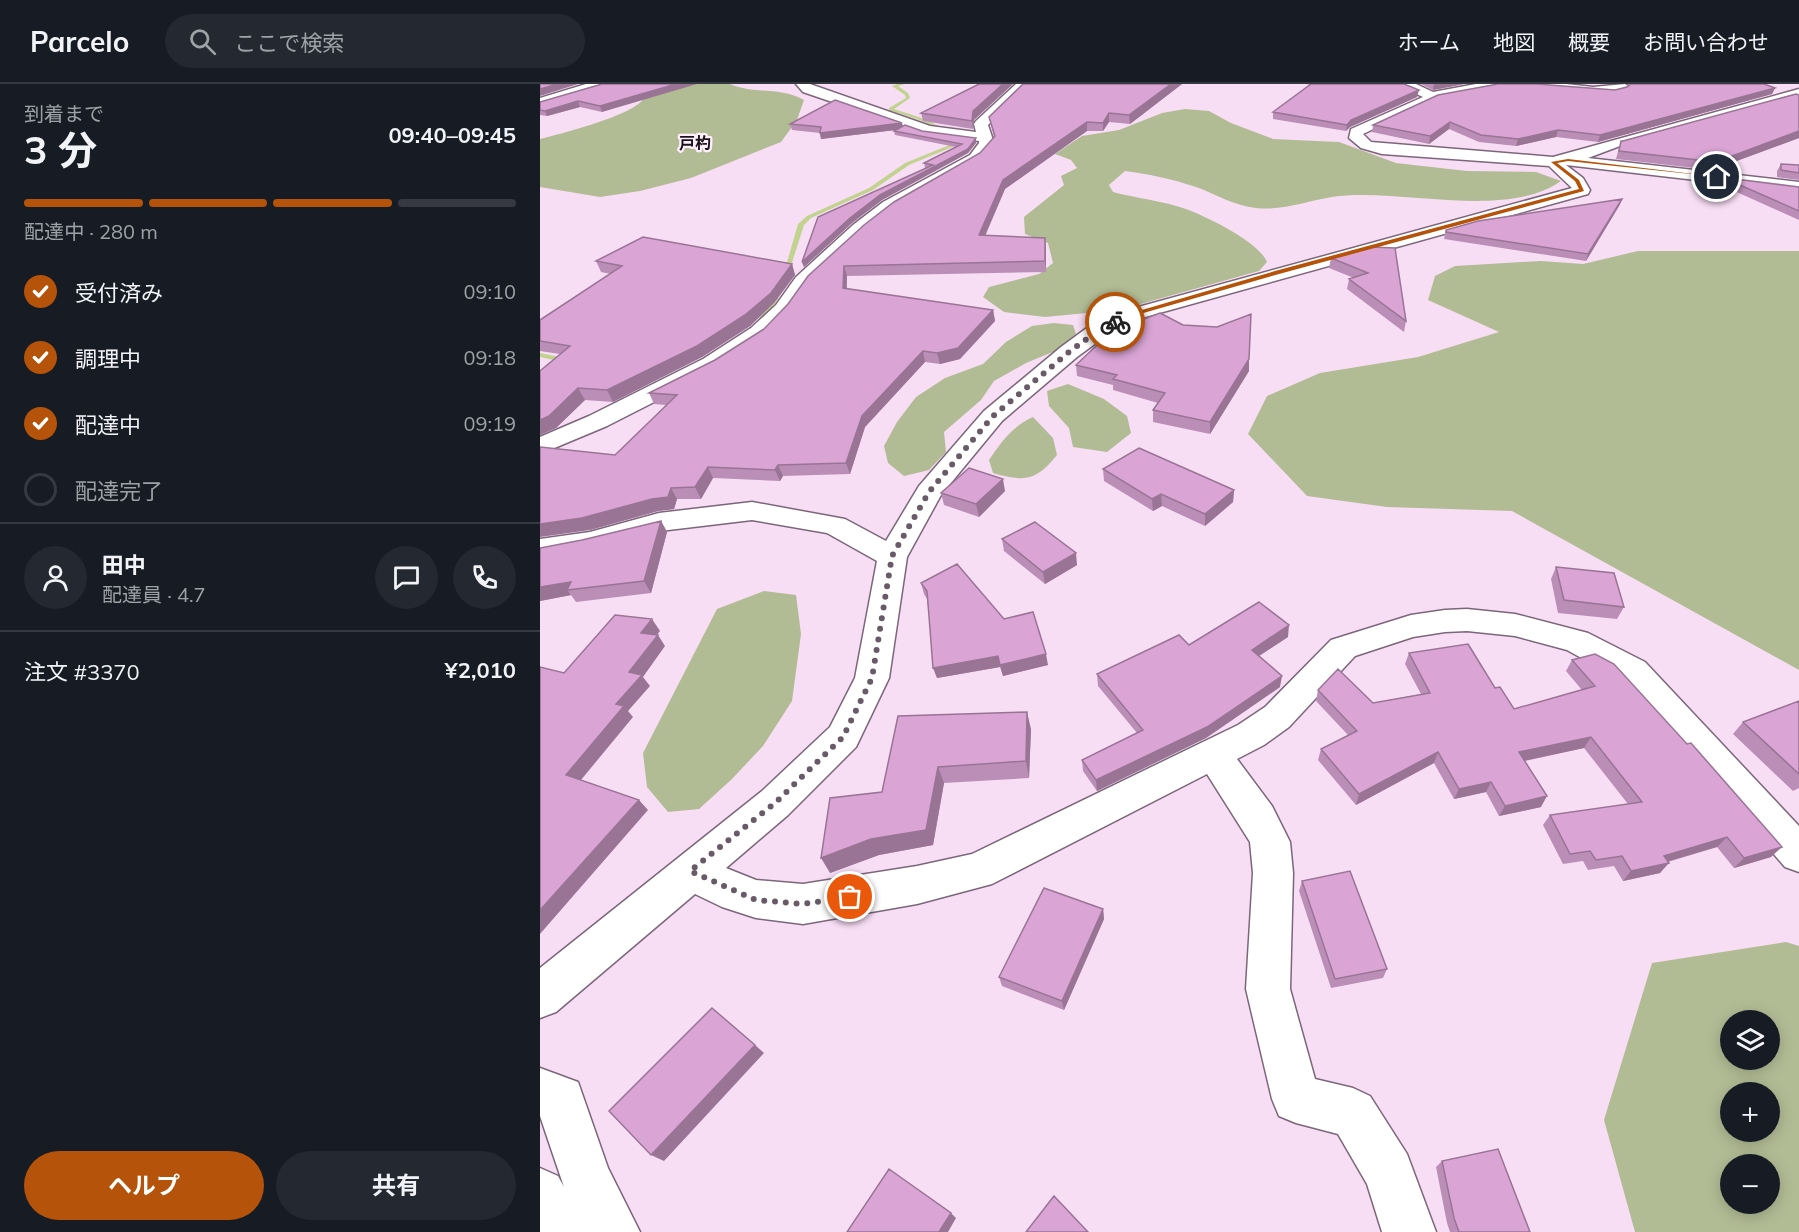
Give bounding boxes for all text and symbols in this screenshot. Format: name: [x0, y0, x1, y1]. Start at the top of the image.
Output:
search box: [165, 14, 585, 68]
text: Parcelo: [30, 24, 129, 59]
icon: search: [186, 25, 219, 58]
text: ここで検索: [234, 29, 344, 57]
text: ホーム: [1398, 29, 1460, 55]
text: 地図: [1493, 29, 1535, 55]
text: 概要: [1568, 29, 1610, 55]
text: お問い合わせ: [1643, 29, 1769, 55]
text: 到着まで: [24, 101, 104, 126]
text: 09:40–09:45: [388, 121, 516, 149]
text: 3 分: [24, 125, 97, 174]
district label: 戸杓: [679, 133, 711, 153]
pin: [1691, 151, 1742, 202]
icon: home: [1700, 160, 1733, 193]
text: 配達中 · 280 m: [24, 219, 158, 244]
icon: check: [24, 275, 57, 308]
text: 受付済み: [75, 279, 163, 307]
text: 09:10: [463, 279, 516, 304]
courier: [1085, 292, 1145, 352]
icon: bike: [1099, 306, 1132, 339]
icon: check: [24, 341, 57, 374]
text: 調理中: [75, 345, 141, 373]
text: 09:18: [463, 345, 516, 370]
icon: check: [24, 407, 57, 440]
text: 配達中: [75, 411, 141, 439]
text: 09:19: [463, 411, 516, 436]
text: 配達完了: [75, 477, 163, 505]
button: person: [24, 546, 87, 609]
button: chat: [375, 546, 438, 609]
button: phone: [453, 546, 516, 609]
text: 田中: [102, 551, 146, 579]
text: 配達員 · 4.7: [102, 582, 206, 607]
text: ¥2,010: [445, 656, 516, 684]
text: 注文 #3370: [24, 658, 140, 686]
pin: [824, 871, 875, 922]
icon: bag: [833, 880, 866, 913]
map controls: [1720, 1010, 1780, 1214]
button: layers: [1720, 1010, 1780, 1070]
button: +: [1720, 1082, 1780, 1142]
button: ヘルプ: [24, 1151, 264, 1220]
button: 共有: [276, 1151, 516, 1220]
button: −: [1720, 1154, 1780, 1214]

